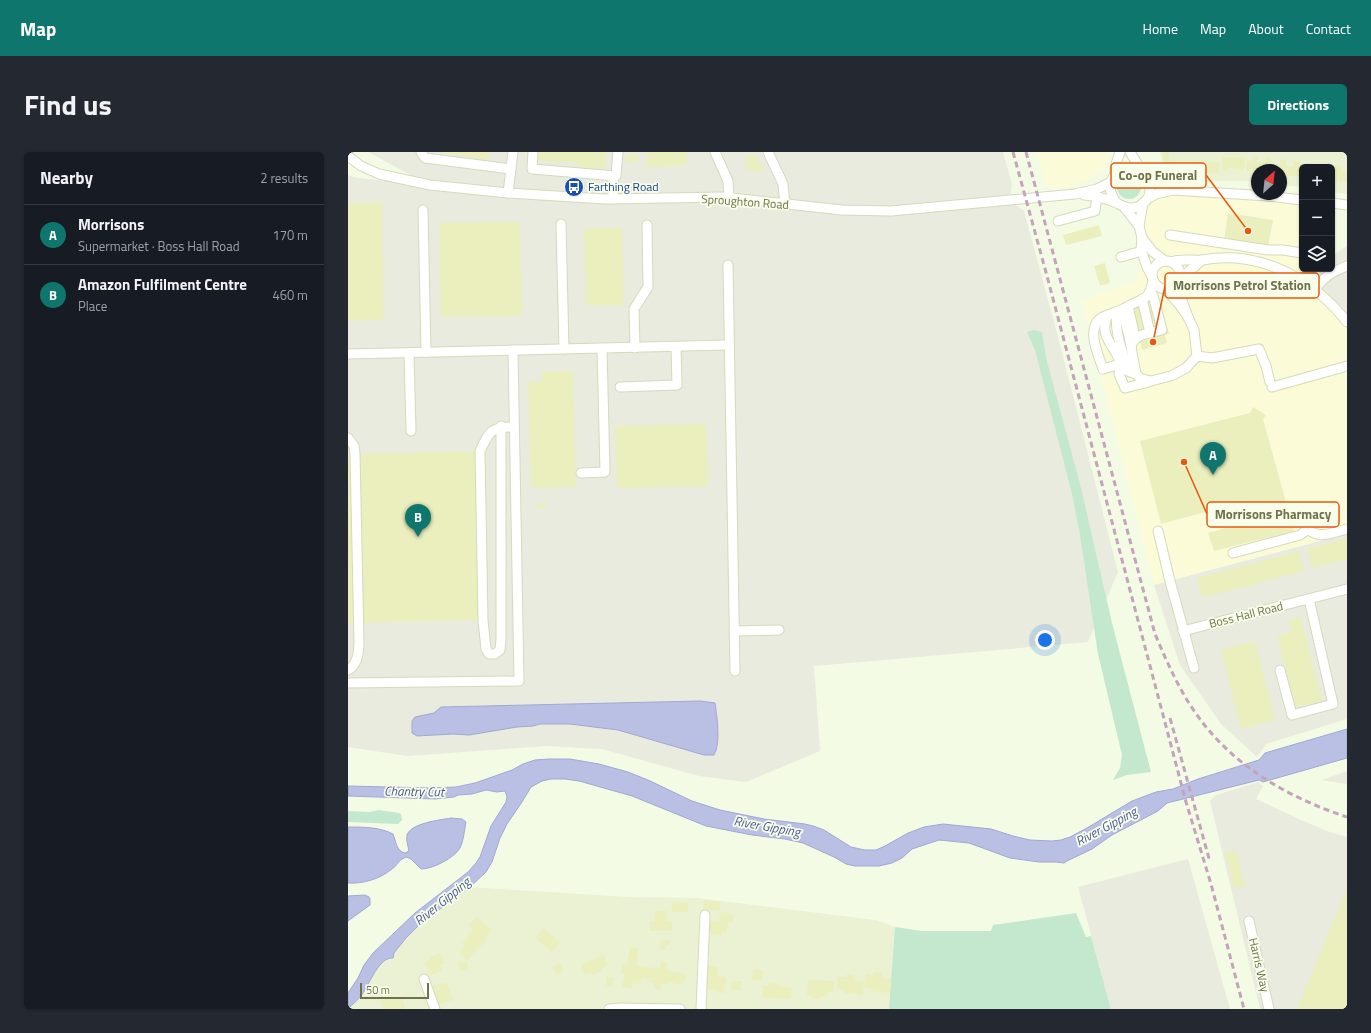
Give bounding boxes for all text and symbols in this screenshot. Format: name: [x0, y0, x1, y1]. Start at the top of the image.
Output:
text: Map: [20, 14, 56, 43]
text: Home: [1143, 18, 1178, 39]
text: Map: [1200, 18, 1226, 39]
text: About: [1248, 18, 1284, 39]
text: Contact: [1306, 18, 1351, 39]
text: Find us: [24, 83, 112, 126]
button: Directions: [1249, 84, 1347, 125]
callout: Co-op Funeral: [1111, 163, 1206, 188]
north arrow: [1251, 164, 1287, 200]
map controls: [1299, 164, 1335, 272]
button: +: [1299, 164, 1335, 200]
text: Nearby: [40, 165, 93, 191]
text: Co-op Funeral: [1119, 165, 1197, 185]
text: 2 results: [260, 168, 308, 188]
bus stop icon: Farthing Road: [563, 176, 585, 198]
place label: Farthing Road: [588, 177, 659, 196]
street label: Sproughton Road: [701, 189, 789, 214]
button: −: [1299, 200, 1335, 236]
text: Morrisons: [78, 213, 144, 236]
text: A: [49, 225, 57, 245]
text: 170 m: [272, 225, 308, 245]
text: Supermarket · Boss Hall Road: [78, 236, 240, 256]
button: layers: [1299, 236, 1335, 272]
text: Amazon Fulfilment Centre: [78, 273, 247, 296]
callout: Morrisons Petrol Station: [1165, 273, 1319, 298]
text: Morrisons Petrol Station: [1173, 275, 1311, 295]
text: B: [49, 285, 57, 305]
text: 460 m: [272, 285, 308, 305]
text: Place: [78, 296, 107, 316]
pin: A: [1200, 442, 1226, 475]
callout: Morrisons Pharmacy: [1207, 502, 1339, 527]
pin: B: [405, 504, 431, 537]
text: Morrisons Pharmacy: [1215, 504, 1332, 524]
street label: Boss Hall Road: [1207, 596, 1285, 633]
your location: [1035, 630, 1055, 650]
water label: Chantry Cut: [384, 780, 446, 802]
water label: River Gipping: [1072, 801, 1142, 851]
water label: River Gipping: [732, 810, 804, 842]
water label: River Gipping: [410, 871, 476, 930]
street label: Harris Way: [1244, 936, 1275, 994]
scale bar: [360, 981, 429, 1000]
text: 50 m: [366, 982, 390, 998]

